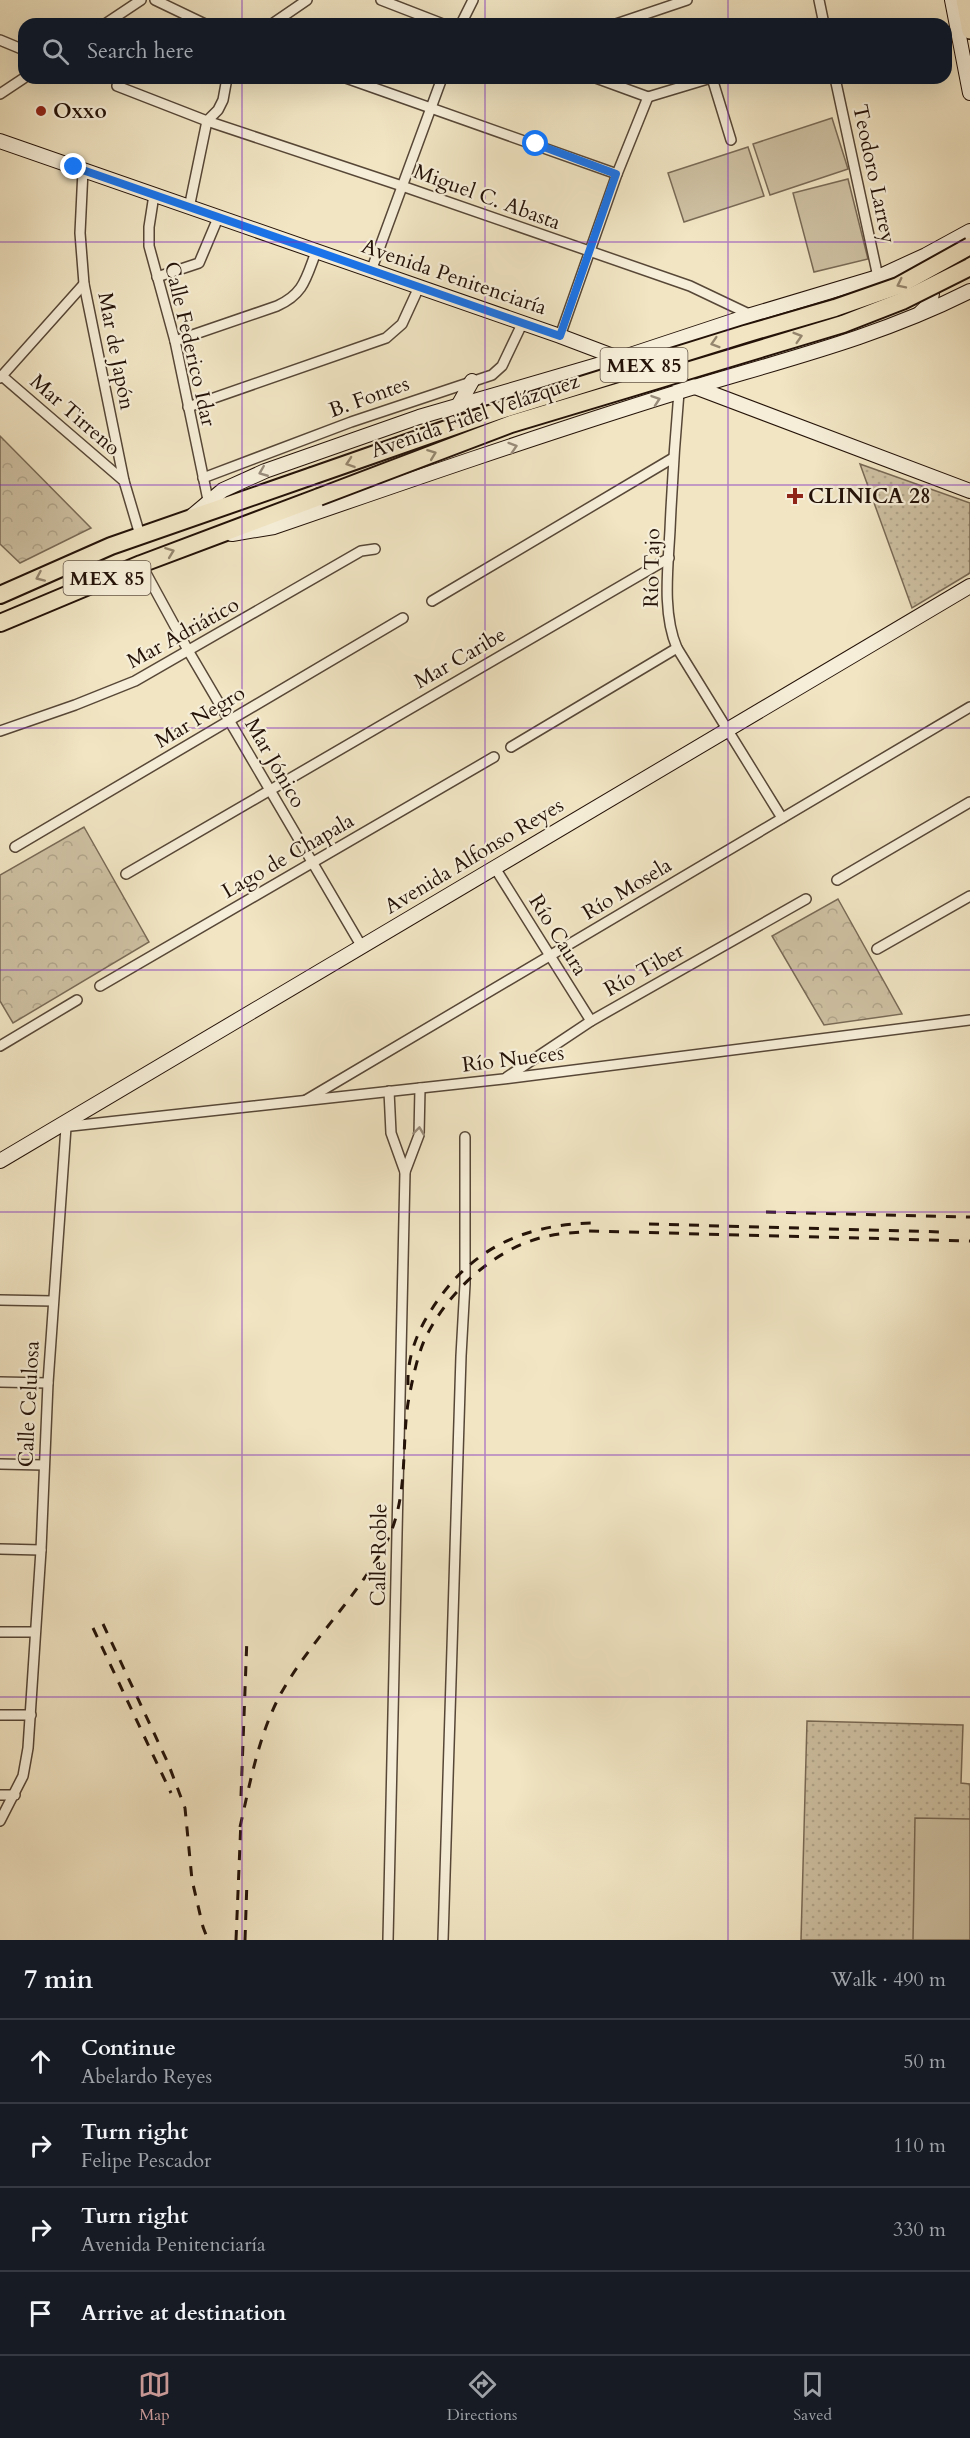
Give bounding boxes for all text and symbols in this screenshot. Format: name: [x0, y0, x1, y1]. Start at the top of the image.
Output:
search box: [18, 18, 952, 84]
icon: search: [39, 35, 72, 68]
text: Search here: [87, 36, 194, 66]
place label: Oxxo: [53, 97, 107, 126]
street label: Teodoro Larrey: [845, 102, 903, 246]
marker: Oxxo: [34, 104, 48, 118]
route start: [522, 130, 548, 156]
route end: [60, 153, 86, 179]
street label: Miguel C. Abasta: [409, 157, 565, 237]
street label: Avenida Penitenciaría: [358, 232, 550, 322]
street label: Calle Federico Idar: [157, 259, 223, 430]
one-way arrow: [896, 277, 907, 289]
street label: Mar de Japón: [90, 290, 142, 412]
one-way arrow: [792, 332, 803, 344]
one-way arrow: [710, 336, 721, 348]
road number: MEX 85: [600, 348, 688, 382]
street label: Avenida Fidel Velázquez: [367, 366, 584, 465]
street label: Mar Tirreno: [23, 367, 127, 463]
street label: B. Fontes: [325, 369, 413, 425]
one-way arrow: [650, 394, 660, 407]
one-way arrow: [507, 442, 518, 454]
one-way arrow: [427, 448, 437, 461]
one-way arrow: [345, 455, 356, 468]
one-way arrow: [259, 465, 270, 477]
place label: CLINICA 28: [808, 482, 931, 511]
marker: CLINICA 28: [786, 487, 804, 505]
street label: Río Tajo: [637, 528, 667, 608]
one-way arrow: [164, 547, 175, 559]
road number: MEX 85: [63, 561, 150, 595]
one-way arrow: [36, 570, 47, 582]
street label: Mar Adriático: [122, 590, 244, 676]
street label: Mar Caribe: [409, 620, 511, 696]
street label: Mar Negro: [150, 679, 250, 755]
street label: Mar Jónico: [238, 713, 312, 813]
street label: Avenida Alfonso Reyes: [379, 791, 569, 921]
street label: Lago de Chapala: [217, 806, 359, 906]
street label: Río Mosela: [577, 851, 677, 927]
street label: Río Caura: [522, 889, 594, 981]
street label: Río Tiber: [599, 936, 689, 1004]
street label: Río Nueces: [460, 1038, 566, 1080]
one-way arrow: [412, 1126, 425, 1135]
street label: Calle Celulosa: [11, 1340, 47, 1468]
street label: Calle Roble: [364, 1503, 394, 1607]
text: 7 min: [24, 1962, 93, 1997]
text: Walk · 490 m: [831, 1966, 946, 1993]
text: Continue: [81, 2033, 176, 2063]
icon: ahead: [24, 2045, 57, 2078]
text: 50 m: [903, 2048, 946, 2075]
text: Abelardo Reyes: [81, 2063, 212, 2090]
text: Turn right: [81, 2117, 188, 2147]
icon: right: [24, 2129, 57, 2162]
text: 110 m: [893, 2132, 946, 2159]
text: Felipe Pescador: [81, 2147, 211, 2174]
text: Turn right: [81, 2201, 188, 2231]
icon: right: [24, 2213, 57, 2246]
text: 330 m: [893, 2216, 946, 2243]
text: Avenida Penitenciaría: [81, 2231, 266, 2258]
icon: arrive: [24, 2297, 57, 2330]
text: Arrive at destination: [81, 2298, 286, 2328]
tab: Map: [138, 2368, 171, 2426]
tab: Directions: [447, 2368, 517, 2426]
tab: Saved: [793, 2368, 832, 2426]

